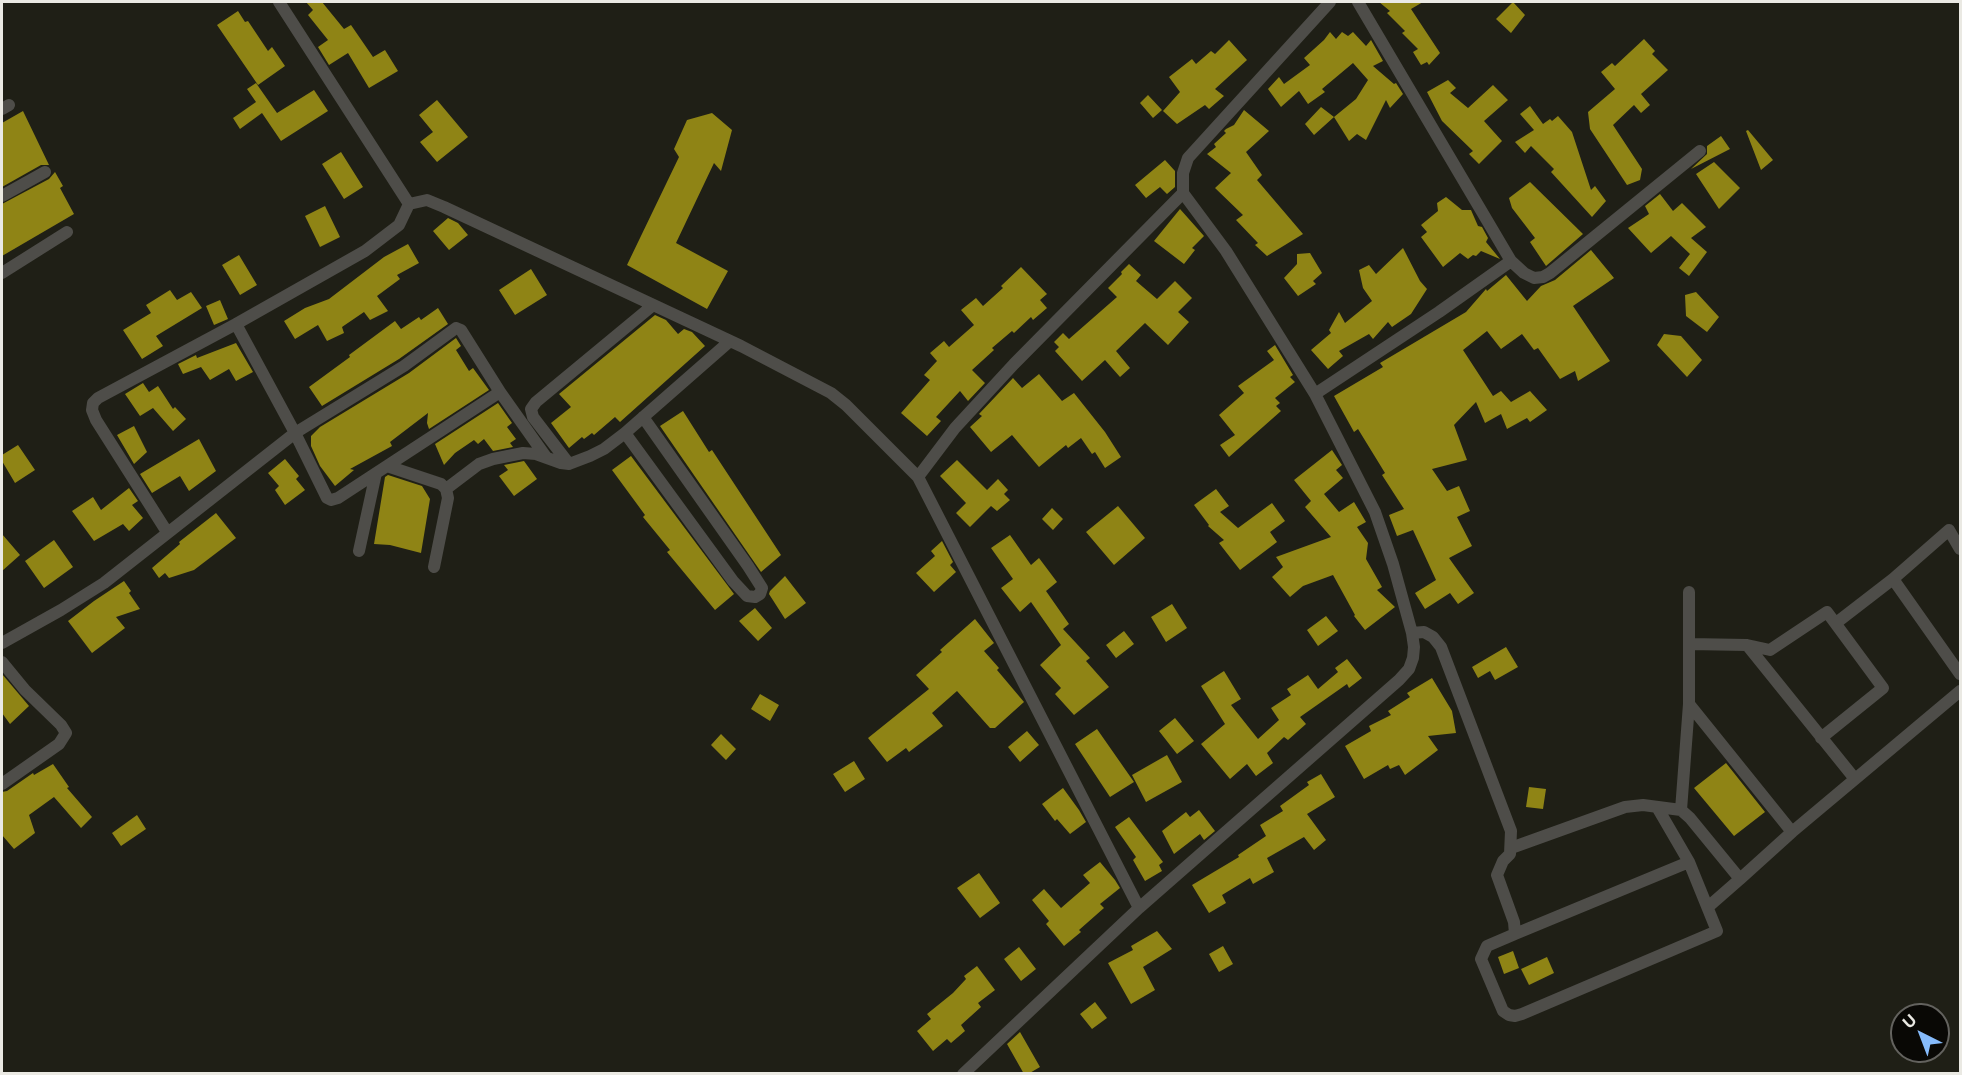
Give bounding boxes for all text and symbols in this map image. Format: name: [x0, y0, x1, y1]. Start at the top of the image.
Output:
north arrow: [1890, 1003, 1950, 1063]
text: U: [1898, 1010, 1920, 1032]

